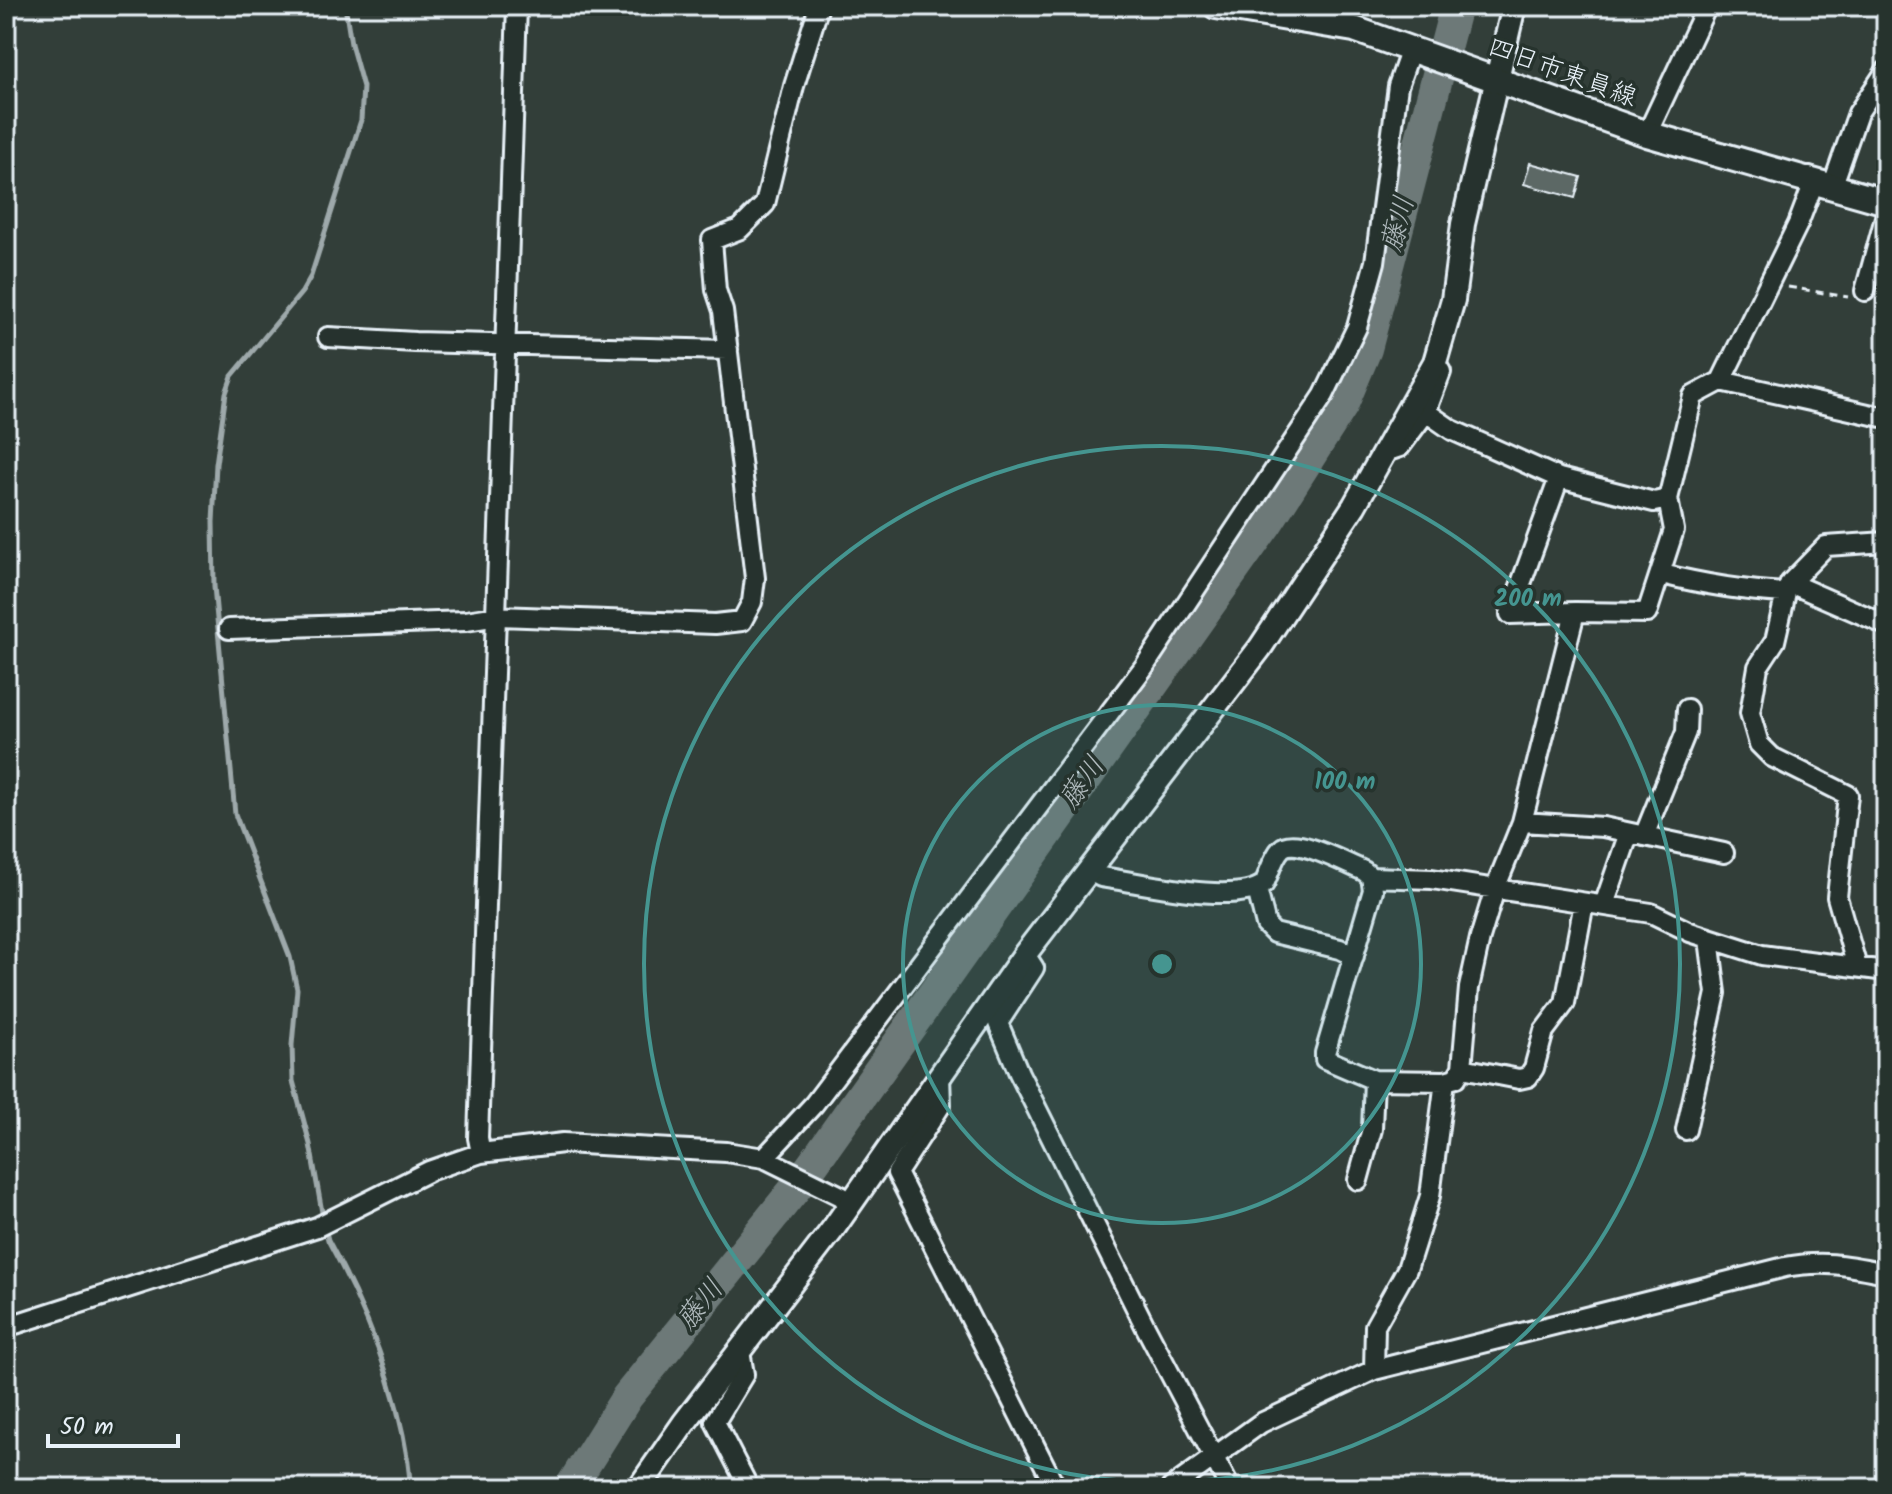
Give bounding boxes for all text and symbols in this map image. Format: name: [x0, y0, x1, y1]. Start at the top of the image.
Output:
street label: 四日市東員線: [1482, 27, 1642, 119]
water label: 藤川: [1370, 191, 1428, 257]
text: 200 m: [1494, 580, 1562, 619]
water label: 藤川: [1049, 747, 1117, 819]
text: 100 m: [1315, 763, 1375, 802]
centre of rings: [1148, 950, 1176, 978]
water label: 藤川: [666, 1269, 736, 1341]
scale bar: [48, 1398, 178, 1448]
text: 50 m: [60, 1408, 114, 1447]

